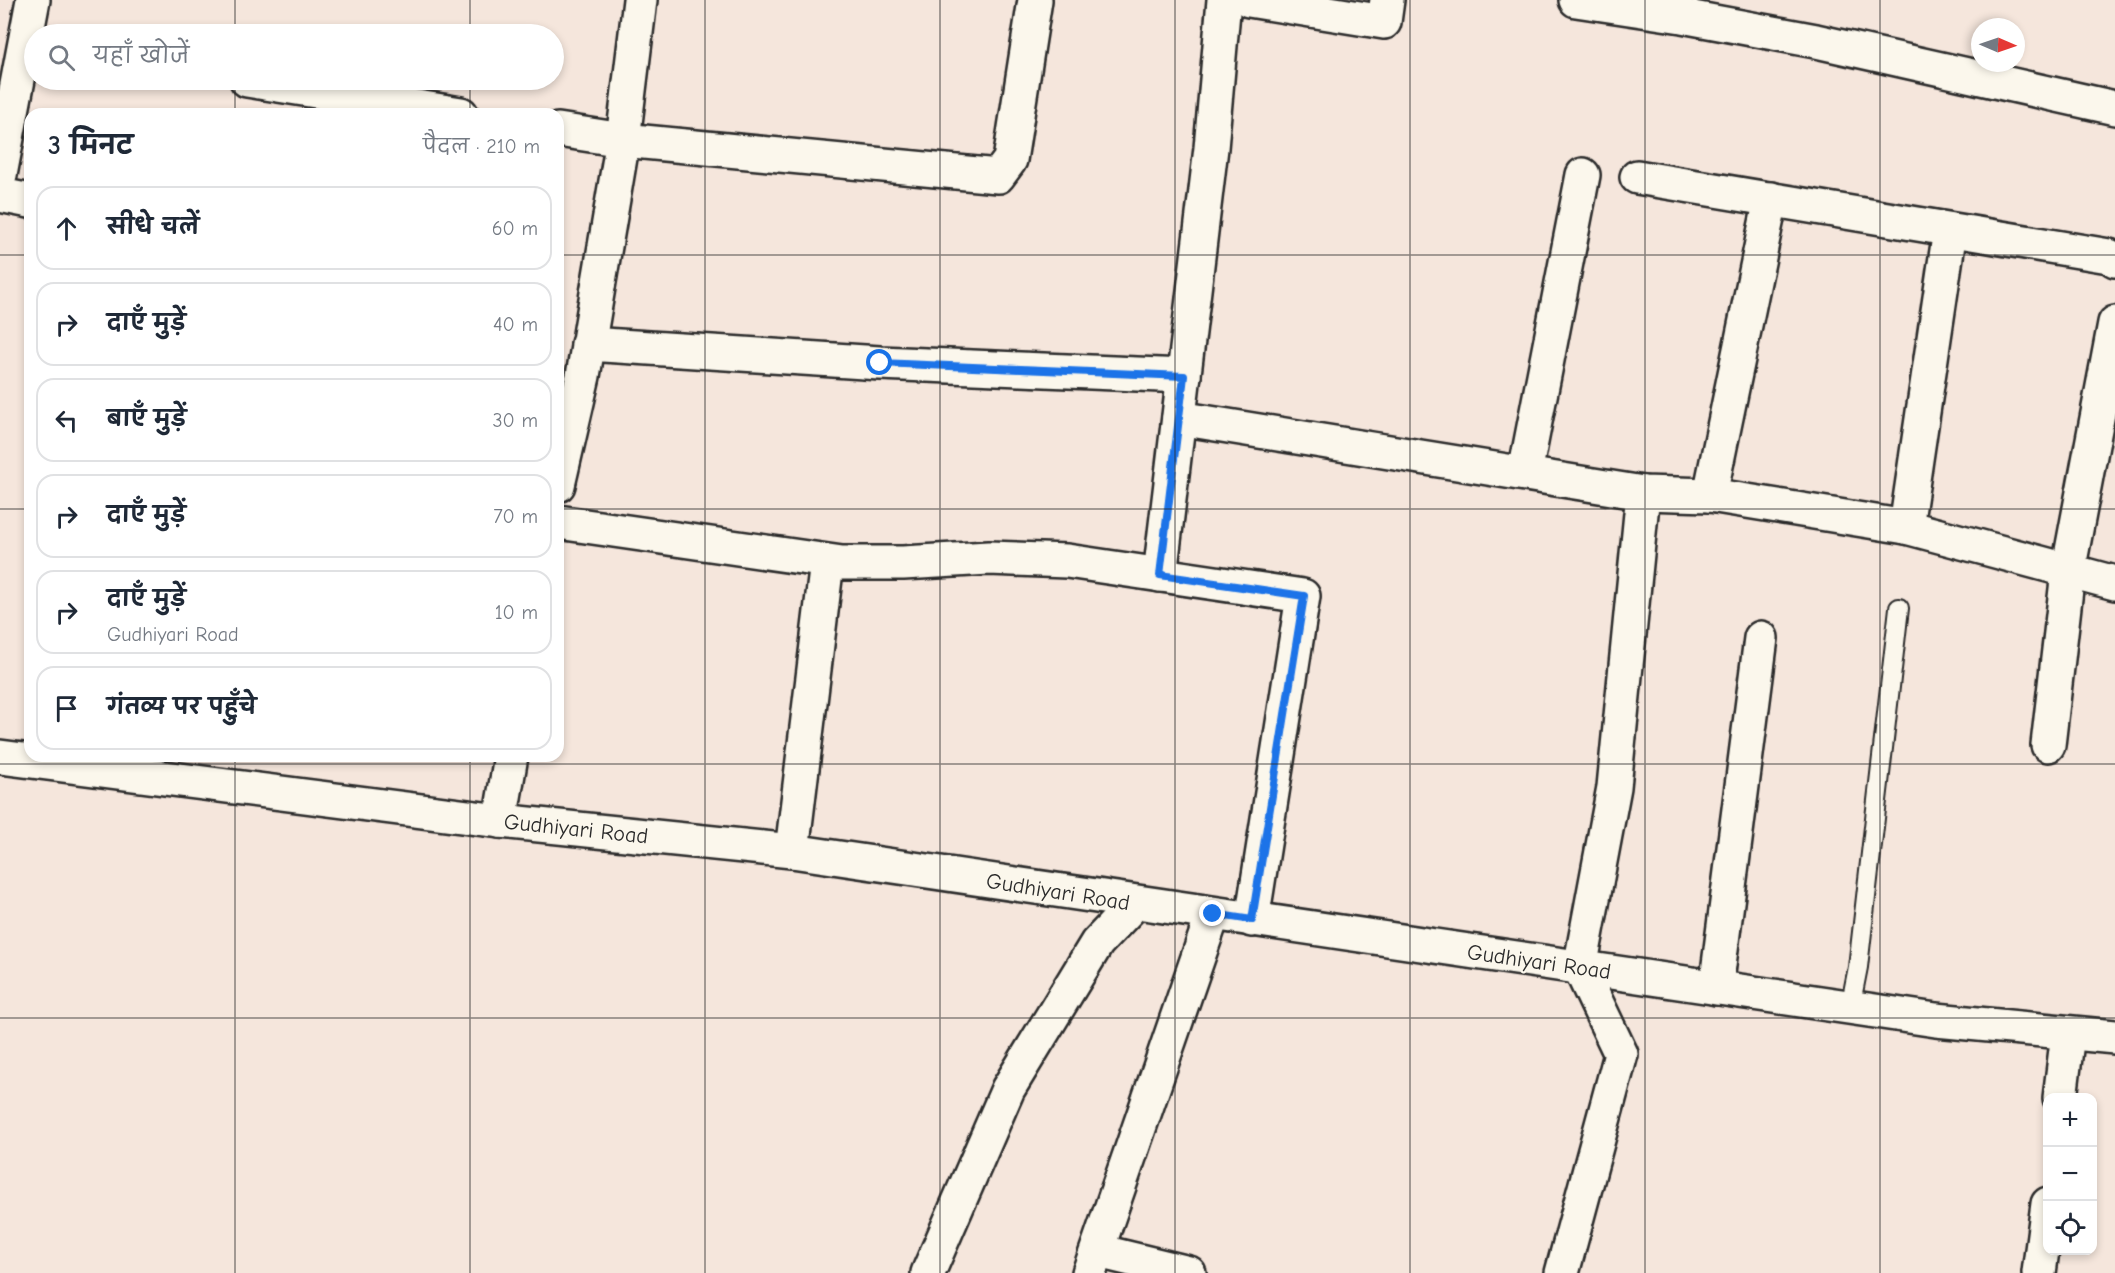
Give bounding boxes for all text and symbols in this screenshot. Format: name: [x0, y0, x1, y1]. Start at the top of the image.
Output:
north arrow: [1971, 18, 2025, 72]
search box: [24, 24, 564, 90]
icon: search: [45, 41, 78, 74]
text: यहाँ खोजें: [93, 43, 189, 69]
text: 3 मिनट: [48, 131, 133, 161]
text: पैदल · 210 m: [423, 135, 540, 158]
icon: ahead: [50, 212, 83, 245]
text: सीधे चलें: [107, 214, 199, 240]
text: 60 m: [492, 217, 538, 240]
icon: right: [50, 308, 83, 341]
text: दाएँ मुड़ें: [107, 310, 186, 336]
text: 40 m: [493, 313, 538, 336]
route start: [866, 349, 892, 375]
icon: left: [50, 404, 83, 437]
text: बाएँ मुड़ें: [107, 406, 186, 432]
text: 30 m: [492, 409, 538, 432]
icon: right: [50, 500, 83, 533]
text: दाएँ मुड़ें: [107, 502, 186, 528]
text: 70 m: [493, 505, 538, 528]
text: दाएँ मुड़ें: [107, 586, 186, 612]
icon: right: [50, 596, 83, 629]
text: 10 m: [495, 601, 538, 624]
text: Gudhiyari Road: [107, 623, 239, 646]
icon: arrive: [50, 692, 83, 725]
text: गंतव्य पर पहुँचे: [107, 694, 256, 720]
street label: Gudhiyari Road: [503, 808, 649, 850]
street label: Gudhiyari Road: [984, 868, 1132, 916]
route end: [1199, 900, 1225, 926]
street label: Gudhiyari Road: [1465, 939, 1613, 985]
map controls: [2043, 1093, 2097, 1255]
button: +: [2043, 1093, 2097, 1147]
button: −: [2043, 1147, 2097, 1201]
button: locate: [2043, 1201, 2097, 1255]

